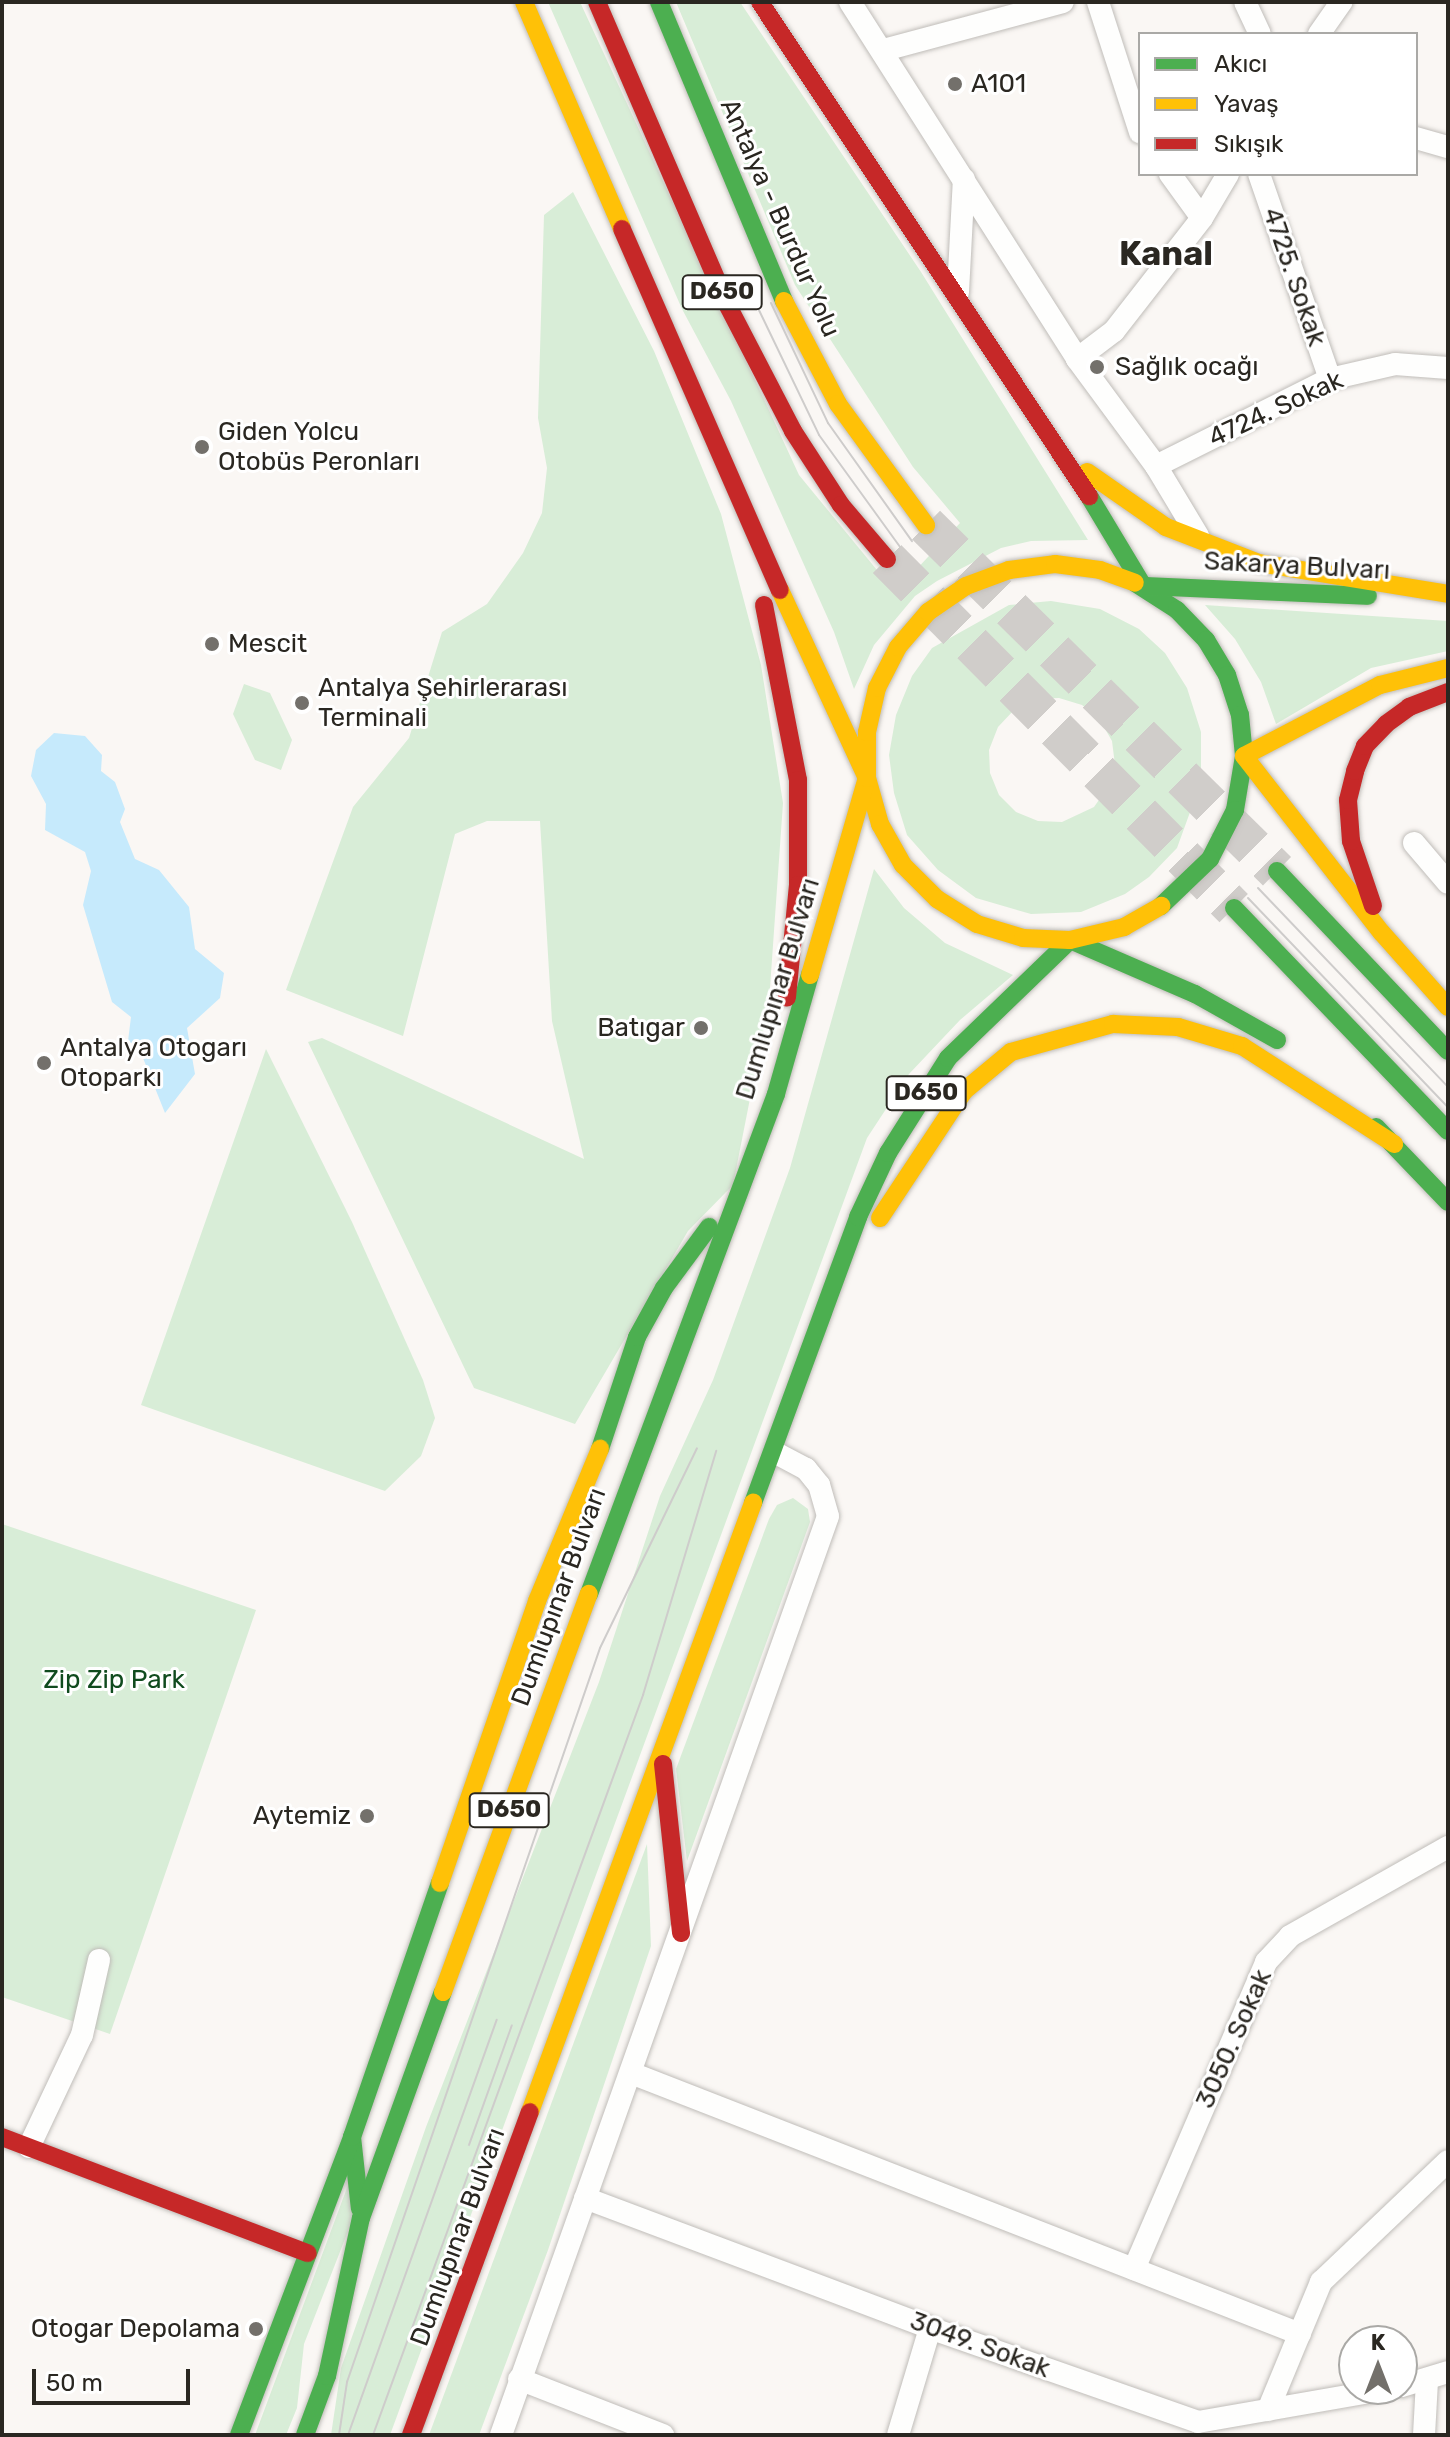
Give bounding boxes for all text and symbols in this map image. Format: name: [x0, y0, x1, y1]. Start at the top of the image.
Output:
legend: [1138, 32, 1418, 176]
text: Akıcı: [1214, 50, 1267, 78]
place label: A101: [971, 68, 1026, 100]
marker: A101: [946, 75, 964, 93]
text: Yavaş: [1214, 90, 1278, 118]
street label: Antalya - Burdur Yolu: [713, 93, 847, 343]
text: Sıkışık: [1214, 130, 1283, 158]
street label: 4725. Sokak: [1256, 204, 1332, 350]
district label: Kanal: [1119, 234, 1213, 274]
road number: D650: [680, 272, 764, 312]
place label: Sağlık ocağı: [1115, 351, 1259, 383]
marker: Sağlık ocağı: [1086, 356, 1108, 378]
street label: 4724. Sokak: [1204, 364, 1348, 454]
place label: Giden Yolcu Otobüs Peronları: [218, 416, 420, 478]
marker: Giden Yolcu Otobüs Peronları: [193, 438, 211, 456]
street label: Sakarya Bulvarı: [1203, 546, 1391, 586]
place label: Mescit: [228, 628, 307, 660]
marker: Mescit: [203, 635, 221, 653]
place label: Antalya Şehirlerarası Terminali: [318, 672, 568, 734]
marker: Antalya Şehirlerarası Terminali: [293, 694, 311, 712]
street label: Dumlupınar Bulvarı: [729, 874, 827, 1104]
place label: Batıgar: [597, 1012, 685, 1044]
marker: Batıgar: [692, 1019, 710, 1037]
place label: Antalya Otogarı Otoparkı: [60, 1032, 247, 1094]
marker: Antalya Otogarı Otoparkı: [35, 1054, 53, 1072]
road number: D650: [884, 1073, 968, 1113]
street label: Dumlupınar Bulvarı: [505, 1483, 613, 1711]
park label: Zip Zip Park: [43, 1664, 185, 1696]
road number: D650: [467, 1790, 551, 1830]
place label: Aytemiz: [253, 1800, 351, 1832]
marker: Aytemiz: [358, 1807, 376, 1825]
street label: 3050. Sokak: [1190, 1965, 1278, 2113]
street label: Dumlupınar Bulvarı: [404, 2123, 512, 2351]
street label: 3049. Sokak: [906, 2305, 1054, 2385]
place label: Otogar Depolama: [30, 2313, 240, 2345]
marker: Otogar Depolama: [247, 2320, 265, 2338]
north arrow: [1338, 2325, 1418, 2405]
text: K: [1371, 2329, 1385, 2356]
scale bar: [36, 2353, 194, 2403]
text: 50 m: [46, 2369, 103, 2397]

